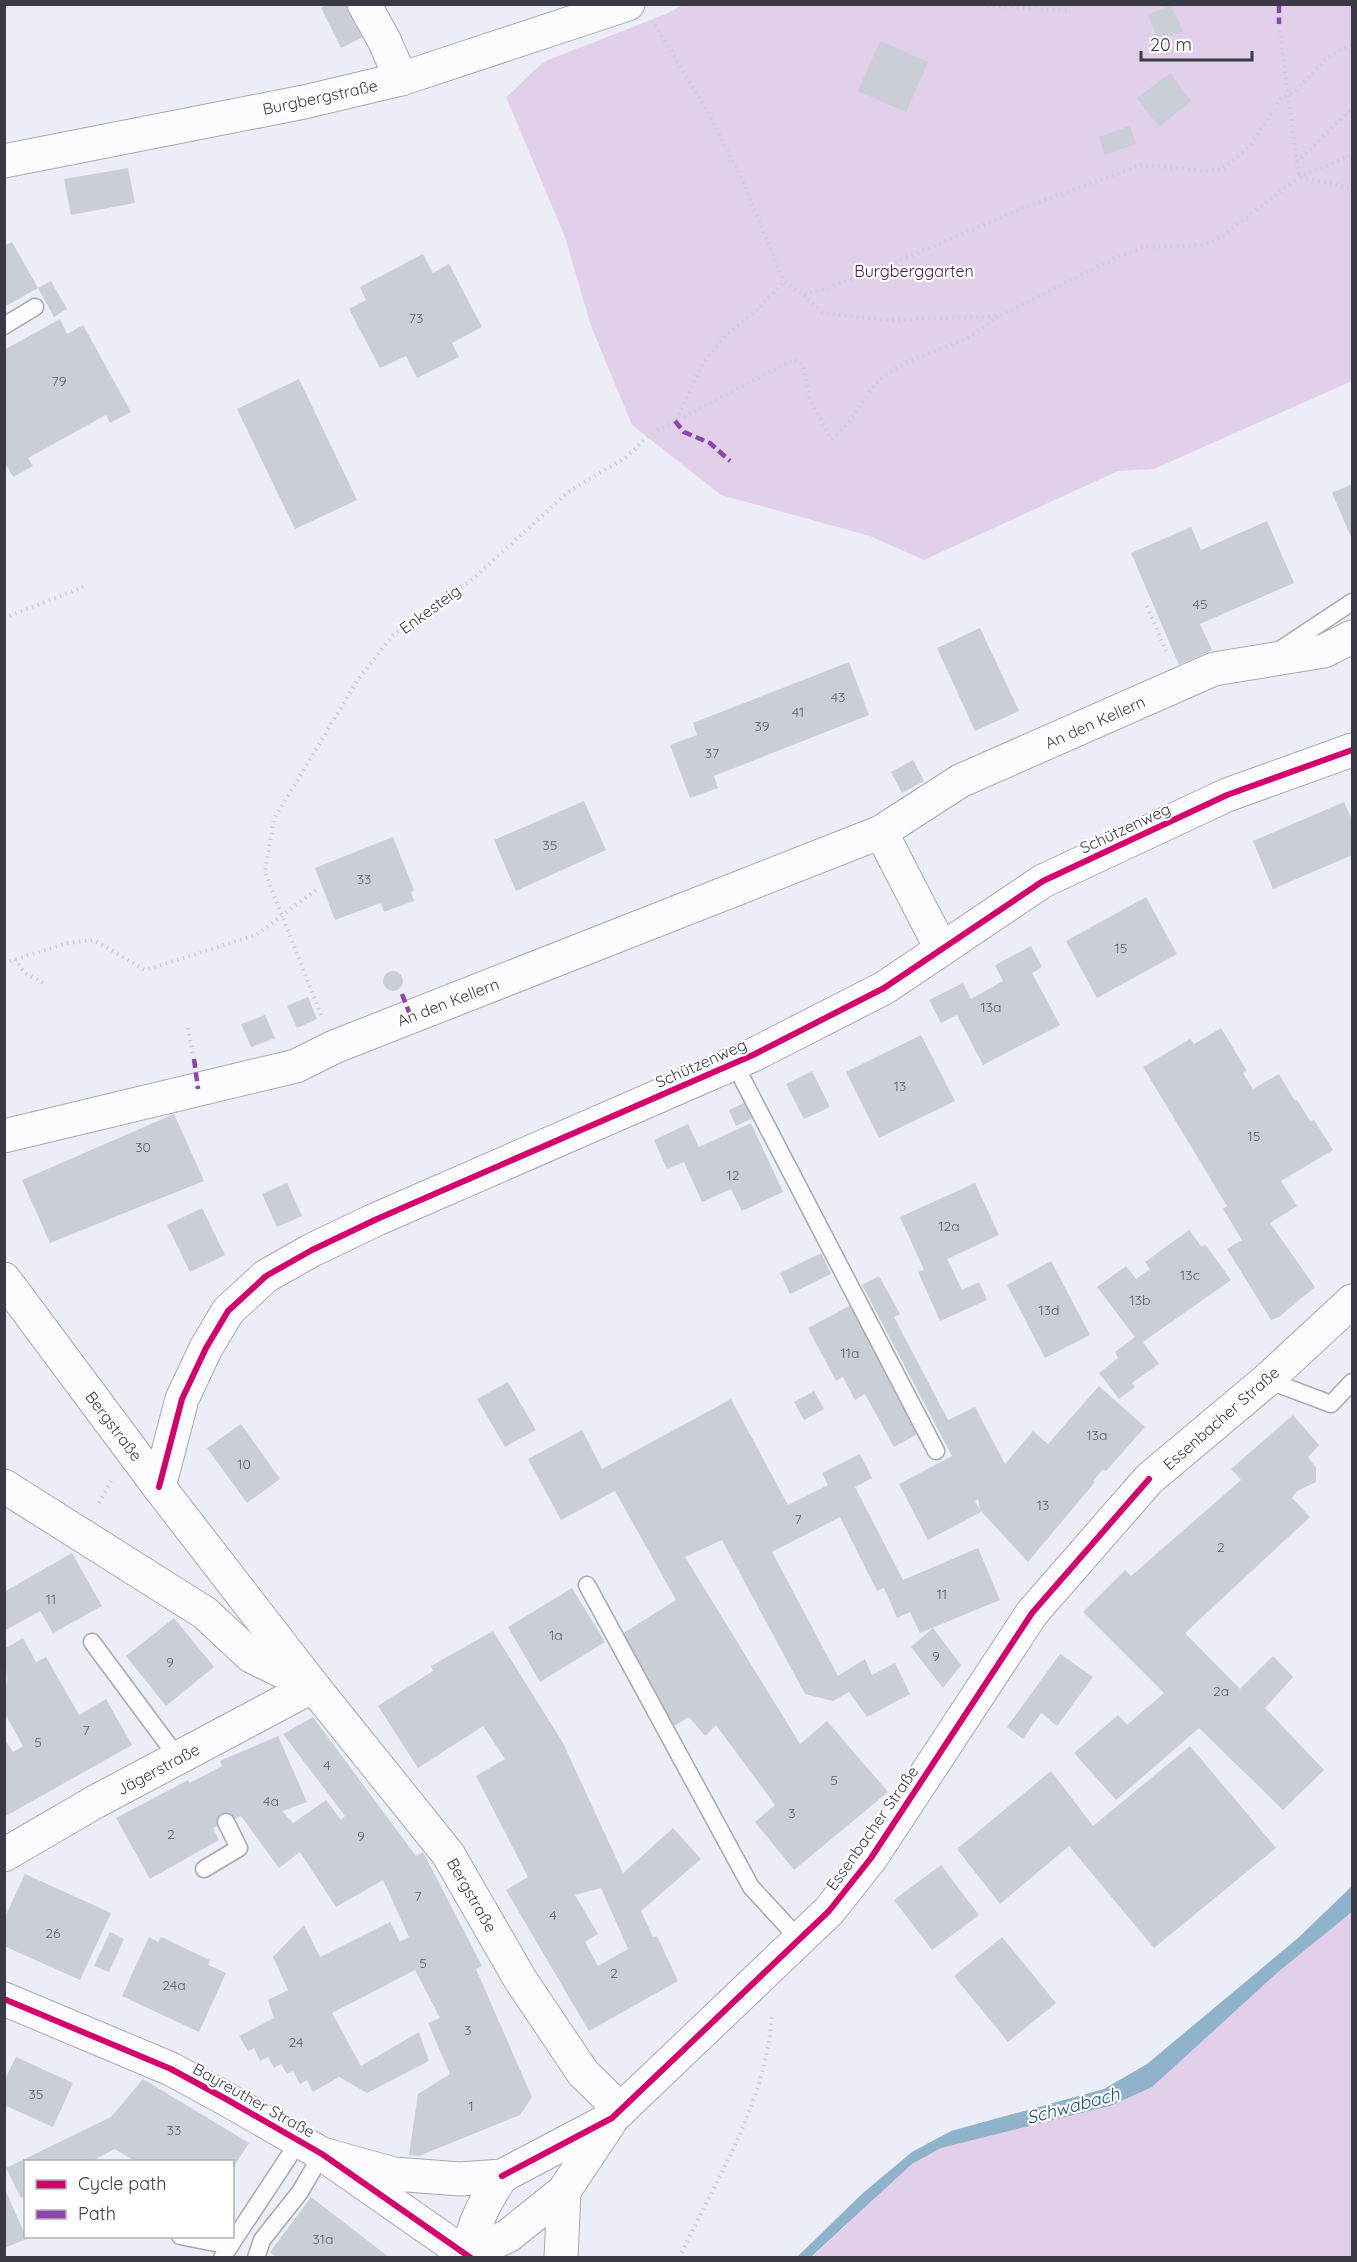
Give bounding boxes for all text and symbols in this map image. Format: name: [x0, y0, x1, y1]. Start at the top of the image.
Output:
scale bar: [1141, 24, 1252, 62]
text: 20 m: [1150, 33, 1192, 56]
street label: Burgbergstraße: [261, 75, 379, 119]
park label: Burgberggarten: [854, 261, 974, 281]
house number: 73: [409, 309, 423, 327]
house number: 79: [52, 372, 67, 390]
street label: Enkesteig: [395, 580, 465, 638]
house number: 45: [1192, 595, 1208, 613]
house number: 43: [831, 688, 845, 706]
street label: An den Kellern: [1042, 691, 1148, 753]
house number: 41: [792, 703, 804, 721]
house number: 39: [754, 717, 770, 735]
house number: 37: [705, 744, 719, 762]
street label: Schützenweg: [1077, 798, 1173, 858]
house number: 35: [543, 836, 557, 854]
house number: 33: [357, 870, 371, 888]
house number: 15: [1115, 939, 1127, 957]
street label: An den Kellern: [394, 973, 502, 1031]
house number: 13a: [981, 998, 1002, 1016]
street label: Schützenweg: [652, 1034, 750, 1092]
house number: 13: [894, 1077, 906, 1095]
house number: 15: [1248, 1127, 1260, 1145]
house number: 30: [135, 1138, 151, 1156]
house number: 12: [727, 1166, 740, 1184]
house number: 12a: [938, 1217, 960, 1235]
house number: 13c: [1180, 1266, 1200, 1284]
house number: 13b: [1130, 1291, 1151, 1309]
house number: 13d: [1039, 1301, 1060, 1319]
house number: 11a: [841, 1344, 859, 1362]
street label: Essenbacher Straße: [1159, 1362, 1283, 1474]
street label: Bergstraße: [81, 1387, 147, 1465]
house number: 13a: [1087, 1426, 1108, 1444]
house number: 10: [237, 1455, 251, 1473]
house number: 13: [1037, 1496, 1049, 1514]
house number: 7: [794, 1510, 802, 1528]
house number: 2: [1217, 1538, 1225, 1556]
house number: 11: [937, 1585, 947, 1603]
house number: 11: [46, 1590, 56, 1608]
house number: 1a: [549, 1626, 563, 1644]
house number: 9: [932, 1647, 940, 1665]
house number: 9: [166, 1653, 174, 1671]
house number: 2a: [1213, 1682, 1229, 1700]
house number: 7: [82, 1721, 90, 1739]
house number: 5: [34, 1733, 42, 1751]
street label: Jägerstraße: [113, 1739, 203, 1799]
house number: 4: [323, 1756, 331, 1774]
street label: Essenbacher Straße: [821, 1762, 923, 1894]
house number: 5: [830, 1771, 838, 1789]
house number: 4a: [263, 1792, 279, 1810]
house number: 3: [788, 1804, 796, 1822]
house number: 2: [167, 1825, 175, 1843]
house number: 9: [357, 1827, 365, 1845]
street label: Bergstraße: [443, 1854, 501, 1936]
house number: 7: [414, 1887, 422, 1905]
house number: 4: [549, 1906, 557, 1924]
house number: 26: [45, 1924, 61, 1942]
house number: 5: [419, 1954, 427, 1972]
house number: 2: [610, 1964, 618, 1982]
house number: 24a: [162, 1976, 186, 1994]
house number: 3: [464, 2021, 472, 2039]
house number: 24: [289, 2033, 303, 2051]
street label: Bayreuther Straße: [190, 2058, 318, 2142]
water label: Schwabach: [1024, 2082, 1123, 2129]
house number: 35: [29, 2085, 43, 2103]
house number: 1: [468, 2097, 474, 2115]
house number: 33: [167, 2121, 181, 2139]
legend: [24, 2160, 234, 2238]
text: Cycle path: [78, 2172, 166, 2195]
text: Path: [78, 2202, 116, 2225]
house number: 31a: [313, 2230, 334, 2248]

